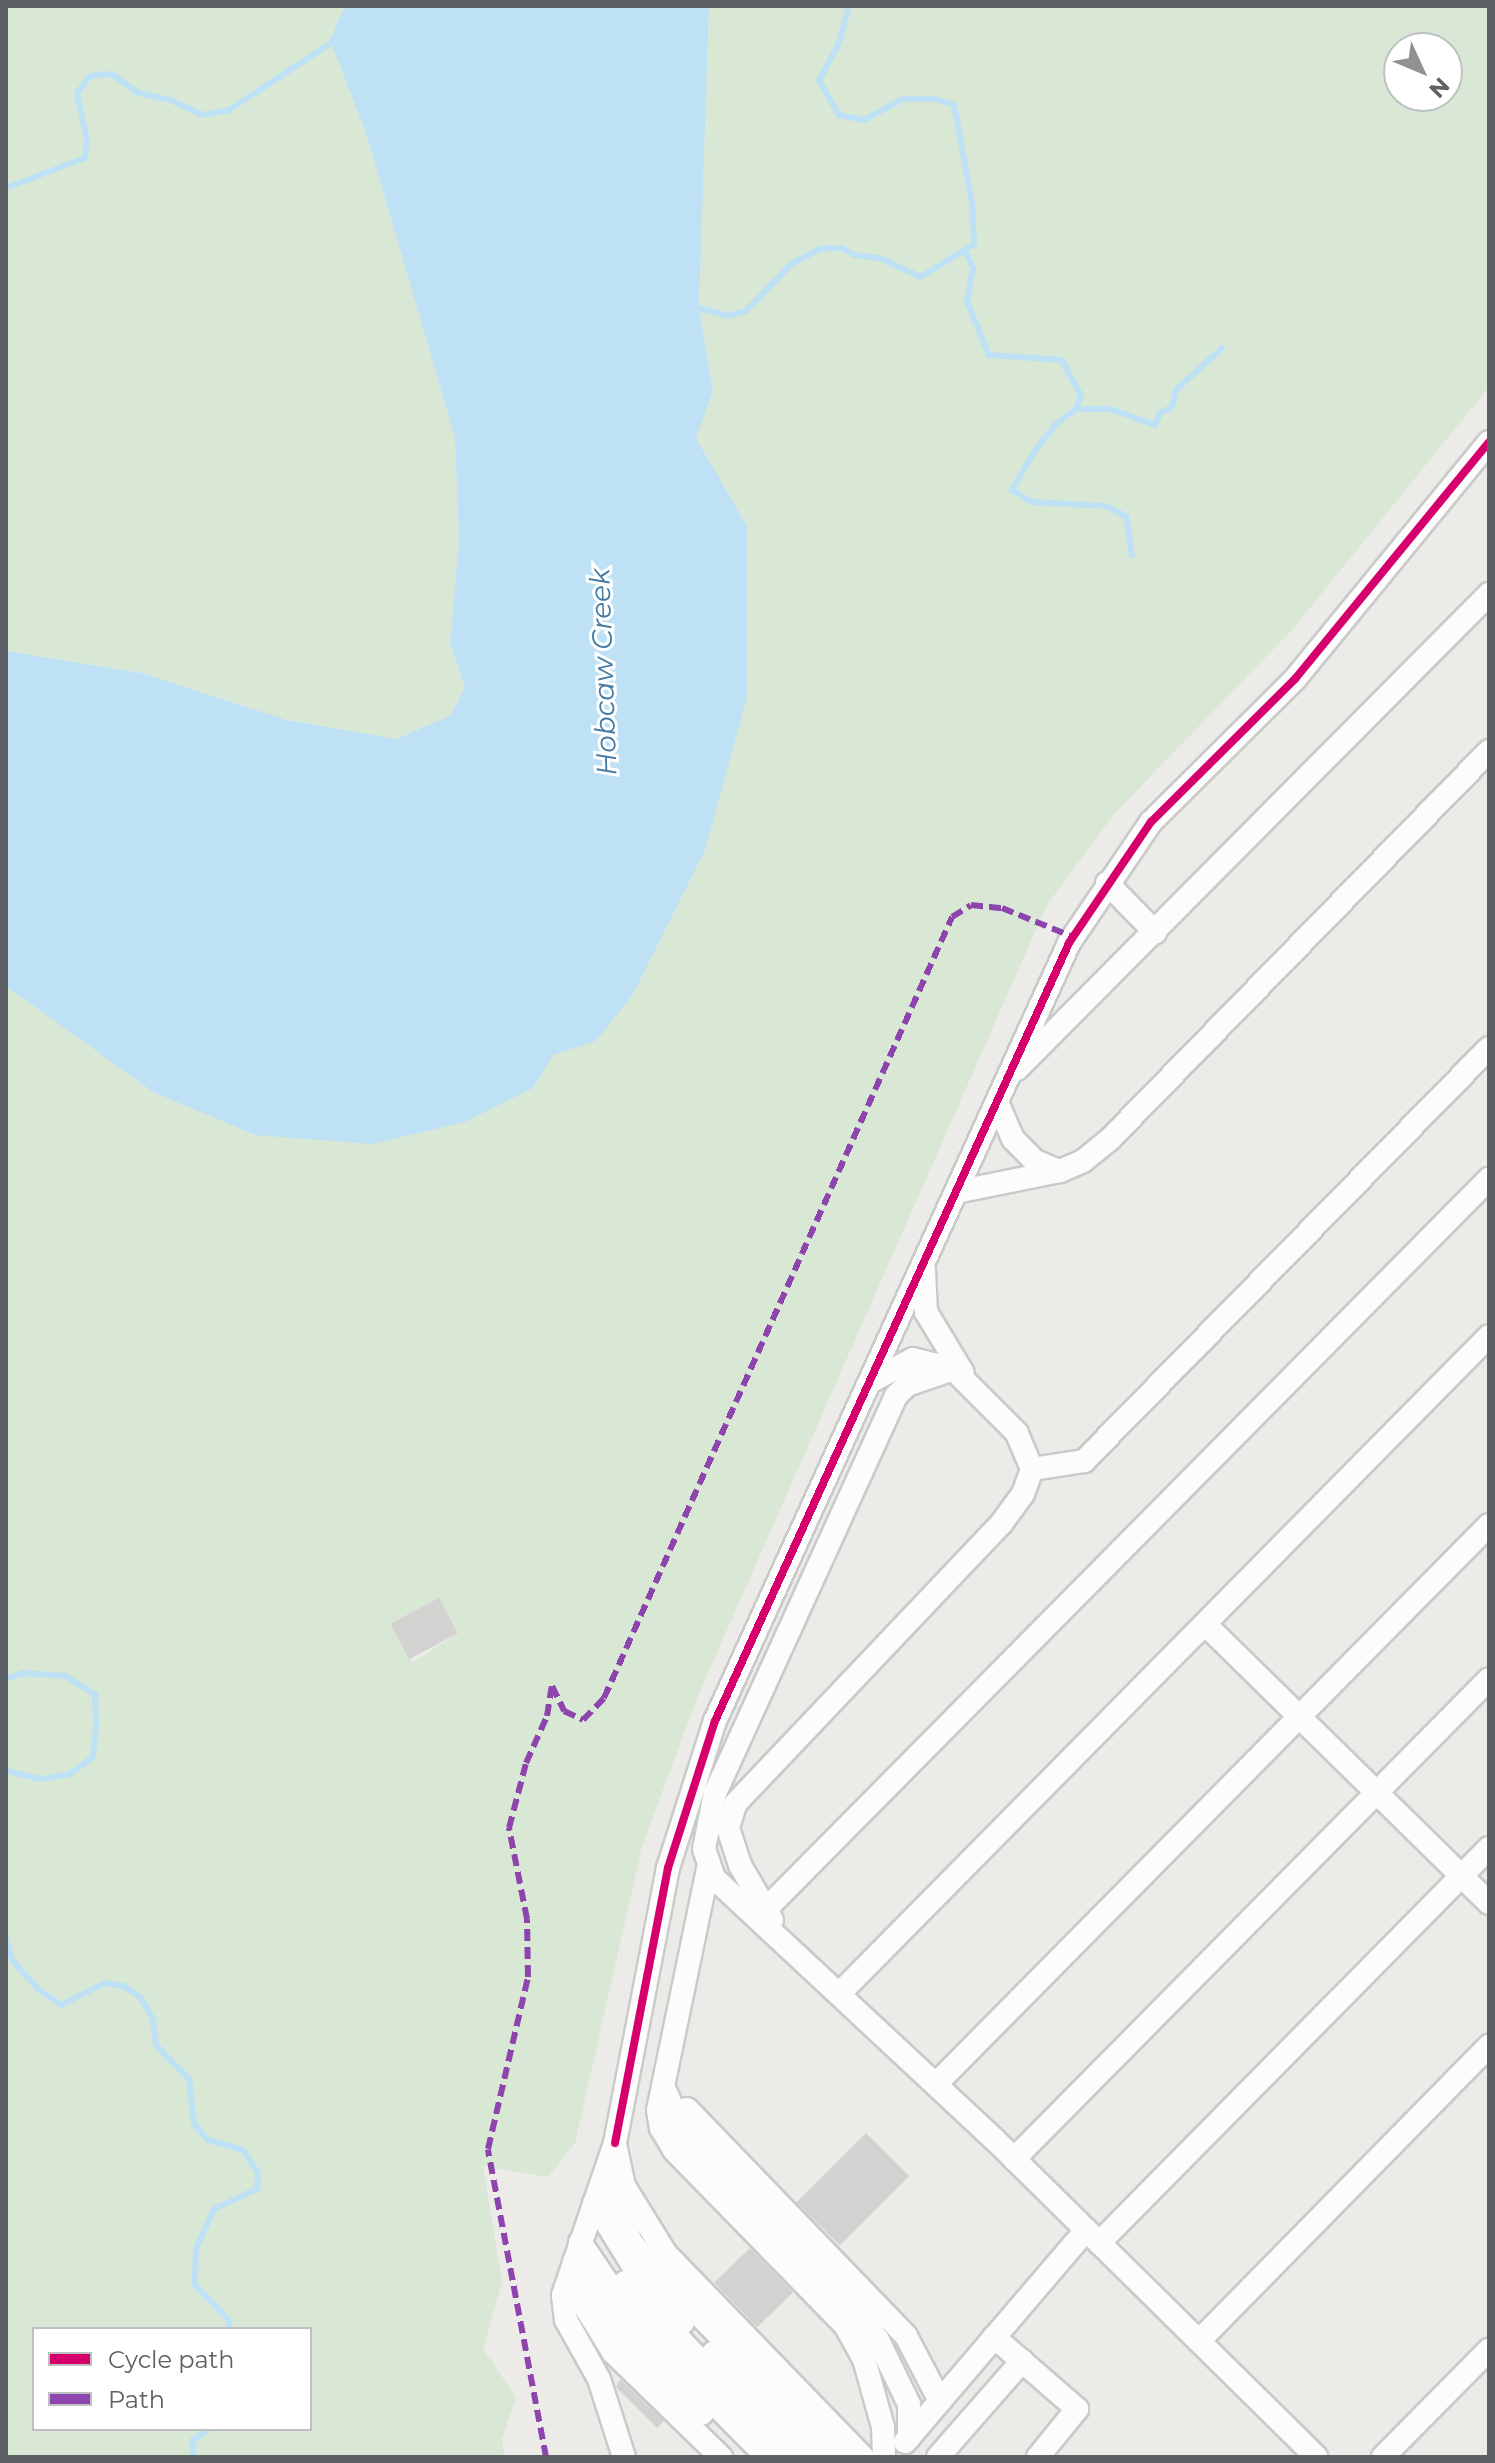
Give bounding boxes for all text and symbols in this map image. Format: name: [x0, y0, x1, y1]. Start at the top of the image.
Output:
north arrow: [1383, 32, 1463, 112]
text: N: [1423, 72, 1455, 103]
water label: Hobcaw Creek: [583, 568, 623, 776]
legend: [32, 2327, 312, 2431]
text: Cycle path: [108, 2345, 235, 2374]
text: Path: [108, 2385, 165, 2414]

